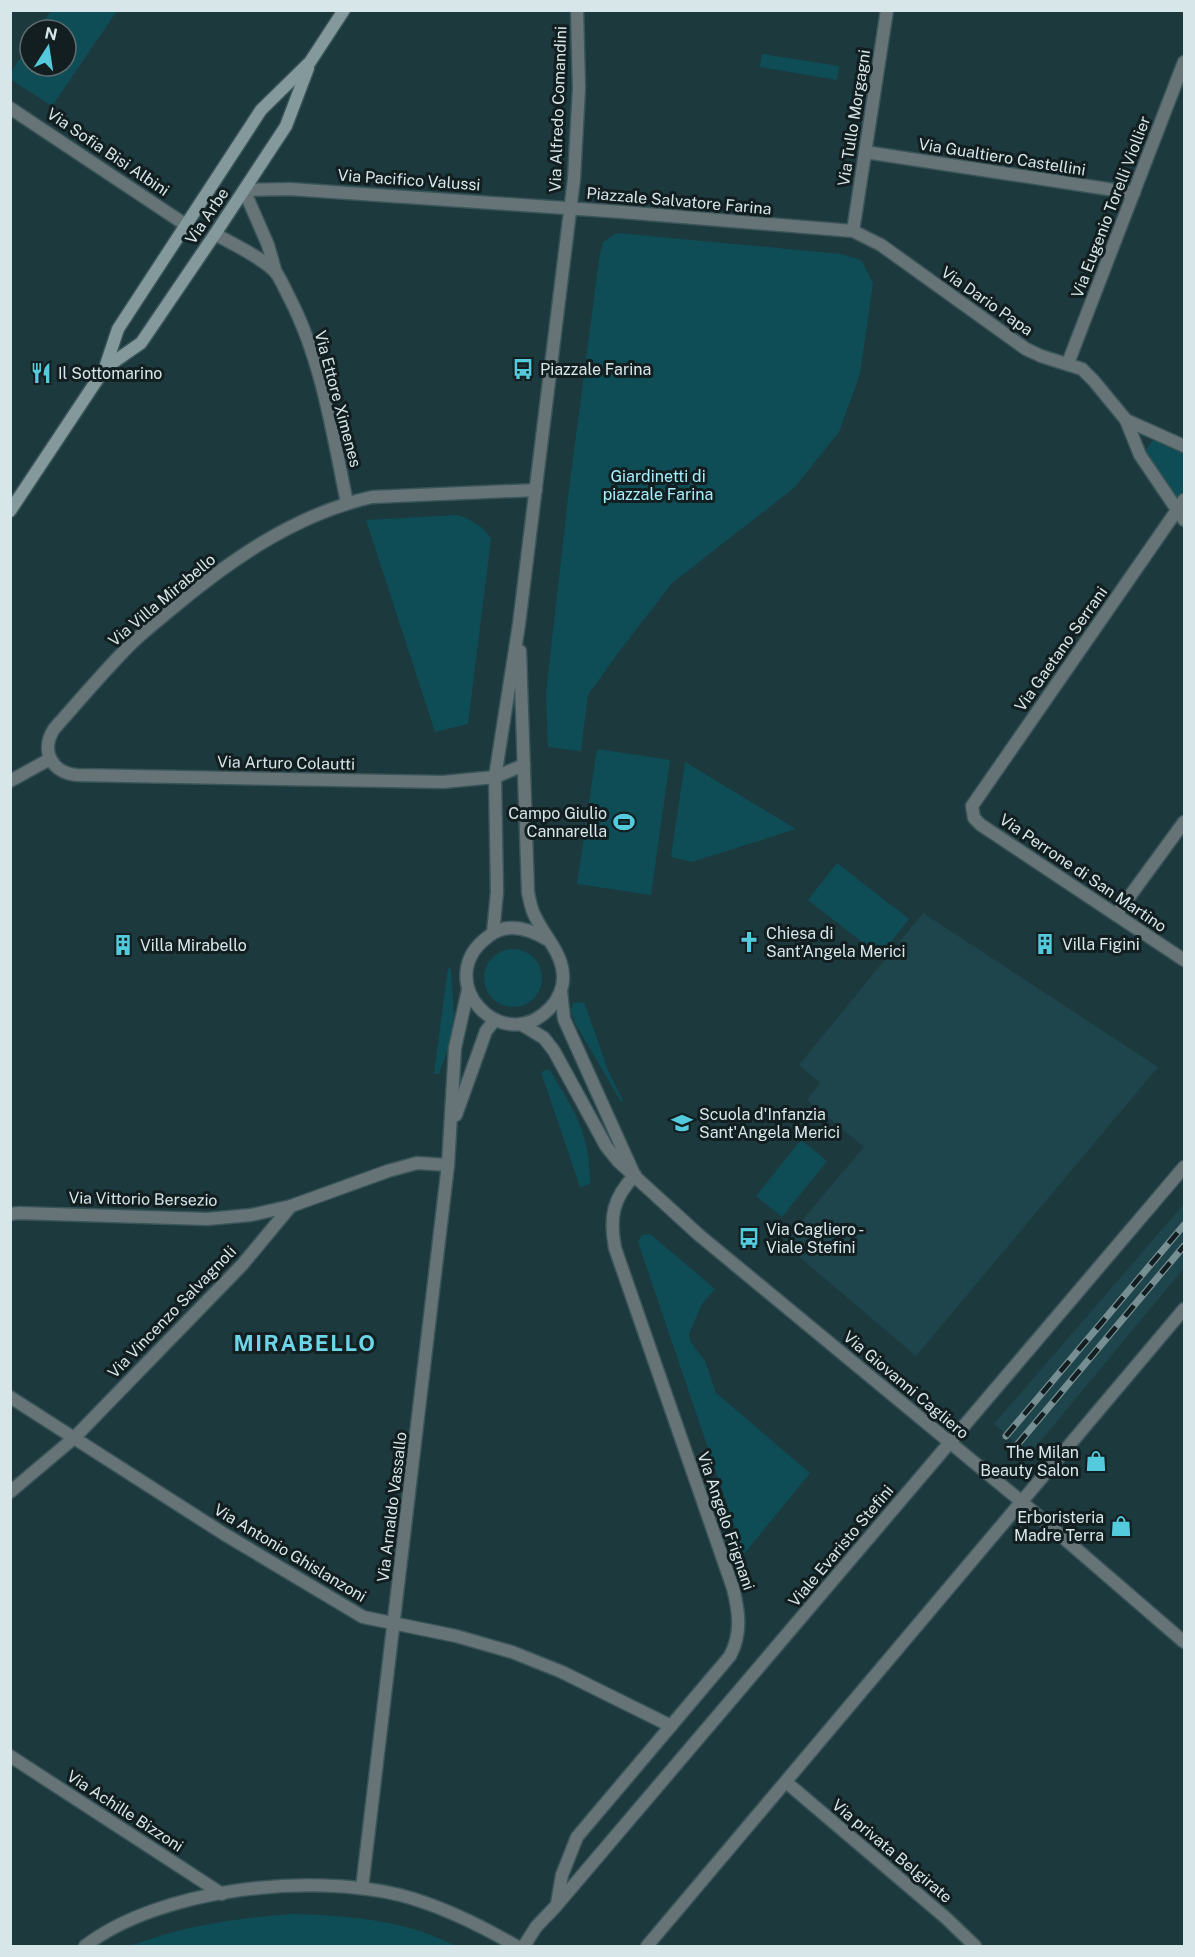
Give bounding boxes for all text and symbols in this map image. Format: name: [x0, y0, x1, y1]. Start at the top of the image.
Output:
north arrow: [18, 18, 78, 78]
text: N: [43, 23, 59, 44]
street label: Via Alfredo Comandini: [546, 26, 570, 192]
street label: Via Tullo Morgagni: [834, 48, 874, 188]
street label: Via Sofia Bisi Albini: [43, 104, 173, 200]
street label: Via Eugenio Torelli Viollier: [1068, 113, 1154, 301]
street label: Via Gualtiero Castellini: [917, 134, 1087, 180]
street label: Via Pacifico Valussi: [337, 166, 481, 194]
street label: Piazzale Salvatore Farina: [586, 183, 772, 219]
street label: Via Arbe: [181, 184, 233, 248]
street label: Via Dario Papa: [937, 262, 1037, 340]
street label: Via Ettore Ximenes: [311, 329, 365, 469]
bus stop icon: Piazzale Farina: [511, 357, 535, 381]
place label: Piazzale Farina: [540, 360, 651, 379]
restaurant icon: Il Sottomarino: [29, 361, 53, 385]
place label: Il Sottomarino: [58, 364, 162, 383]
park label: Giardinetti di piazzale Farina: [603, 467, 713, 504]
street label: Via Villa Mirabello: [105, 550, 219, 650]
street label: Via Gaetano Serrani: [1011, 583, 1111, 715]
street label: Via Arturo Colautti: [217, 752, 355, 774]
place label: Campo Giulio Cannarella: [508, 804, 607, 841]
sports icon: Campo Giulio Cannarella: [612, 810, 636, 834]
street label: Via Perrone di San Martino: [996, 810, 1170, 936]
place label: Chiesa di Sant’Angela Merici: [766, 924, 905, 961]
church icon: Chiesa di Sant’Angela Merici: [737, 930, 761, 954]
building icon: Villa Figini: [1033, 932, 1057, 956]
building icon: Villa Mirabello: [111, 933, 135, 957]
place label: Villa Figini: [1062, 935, 1140, 954]
place label: Villa Mirabello: [140, 936, 247, 955]
place label: Scuola d'Infanzia Sant'Angela Merici: [699, 1105, 840, 1142]
school or university icon: Scuola d'Infanzia Sant'Angela Merici: [670, 1111, 694, 1135]
street label: Via Vittorio Bersezio: [68, 1188, 218, 1210]
place label: Via Cagliero - Viale Stefini: [766, 1220, 864, 1257]
bus stop icon: Via Cagliero - Viale Stefini: [737, 1226, 761, 1250]
street label: Via Vincenzo Salvagnoli: [104, 1242, 240, 1382]
street label: Via Giovanni Cagliero: [839, 1327, 973, 1443]
district label: MIRABELLO: [234, 1330, 377, 1356]
street label: Via Arnaldo Vassallo: [373, 1431, 411, 1583]
place label: The Milan Beauty Salon: [980, 1443, 1079, 1480]
street label: Via Angelo Frignani: [693, 1449, 759, 1593]
shop icon: The Milan Beauty Salon: [1084, 1449, 1108, 1473]
street label: Viale Evaristo Stefini: [785, 1481, 897, 1611]
street label: Via Antonio Ghislanzoni: [210, 1500, 370, 1606]
place label: Erboristeria Madre Terra: [1014, 1508, 1104, 1545]
shop icon: Erboristeria Madre Terra: [1109, 1514, 1133, 1538]
street label: Via Achille Bizzoni: [63, 1766, 187, 1856]
street label: Via privata Belgirate: [828, 1795, 956, 1907]

